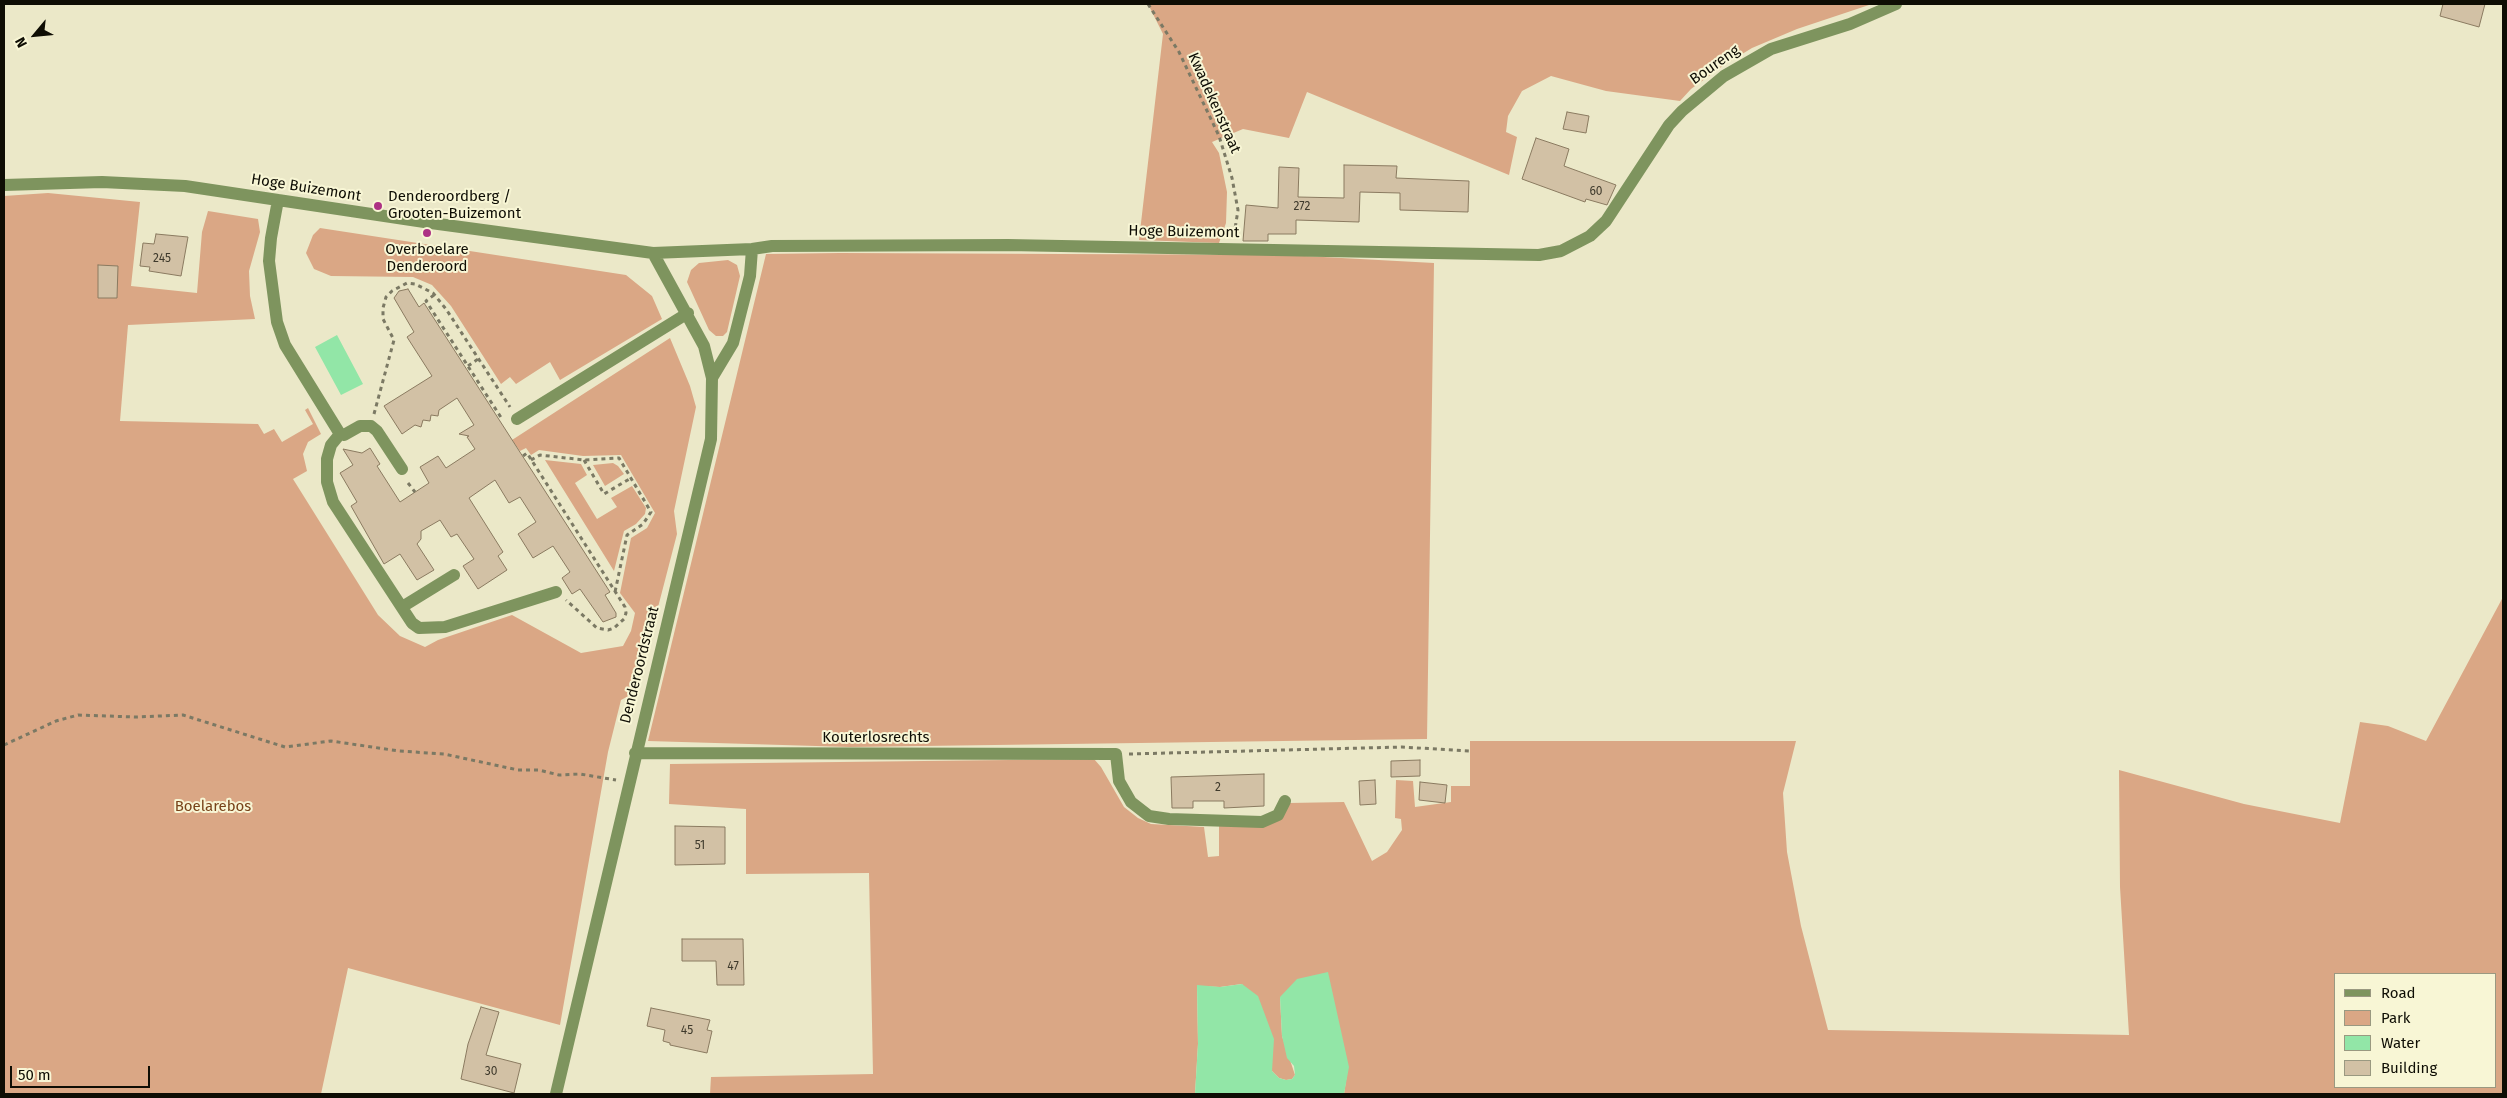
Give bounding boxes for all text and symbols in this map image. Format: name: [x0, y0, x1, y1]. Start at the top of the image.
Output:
north arrow: [10, 10, 60, 60]
text: N: [12, 34, 31, 50]
street label: Boureng: [1687, 41, 1743, 89]
street label: Kwadekenstraat: [1184, 50, 1244, 156]
street label: Hoge Buizemont: [250, 170, 362, 206]
house number: 60: [1589, 185, 1603, 199]
place label: Denderoordberg / Grooten-Buizemont: [388, 188, 521, 223]
marker: Denderoordberg / Grooten-Buizemont: [372, 200, 384, 212]
house number: 272: [1294, 200, 1310, 214]
street label: Hoge Buizemont: [1128, 222, 1240, 242]
marker: Overboelare Denderoord: [421, 227, 433, 239]
place label: Overboelare Denderoord: [385, 241, 469, 276]
house number: 245: [153, 252, 171, 266]
street label: Denderoordstraat: [617, 604, 663, 726]
street label: Kouterlosrechts: [822, 729, 930, 747]
house number: 2: [1215, 781, 1221, 795]
park label: Boelarebos: [175, 798, 251, 816]
house number: 51: [695, 839, 705, 853]
house number: 47: [727, 960, 739, 974]
legend: [2334, 973, 2497, 1088]
text: Road: [2381, 984, 2416, 1002]
text: Park: [2381, 1009, 2411, 1027]
house number: 45: [681, 1024, 693, 1038]
text: Water: [2381, 1034, 2420, 1052]
scale bar: [12, 1056, 152, 1088]
text: Building: [2381, 1059, 2437, 1077]
house number: 30: [485, 1065, 497, 1079]
text: 50 m: [18, 1066, 51, 1084]

